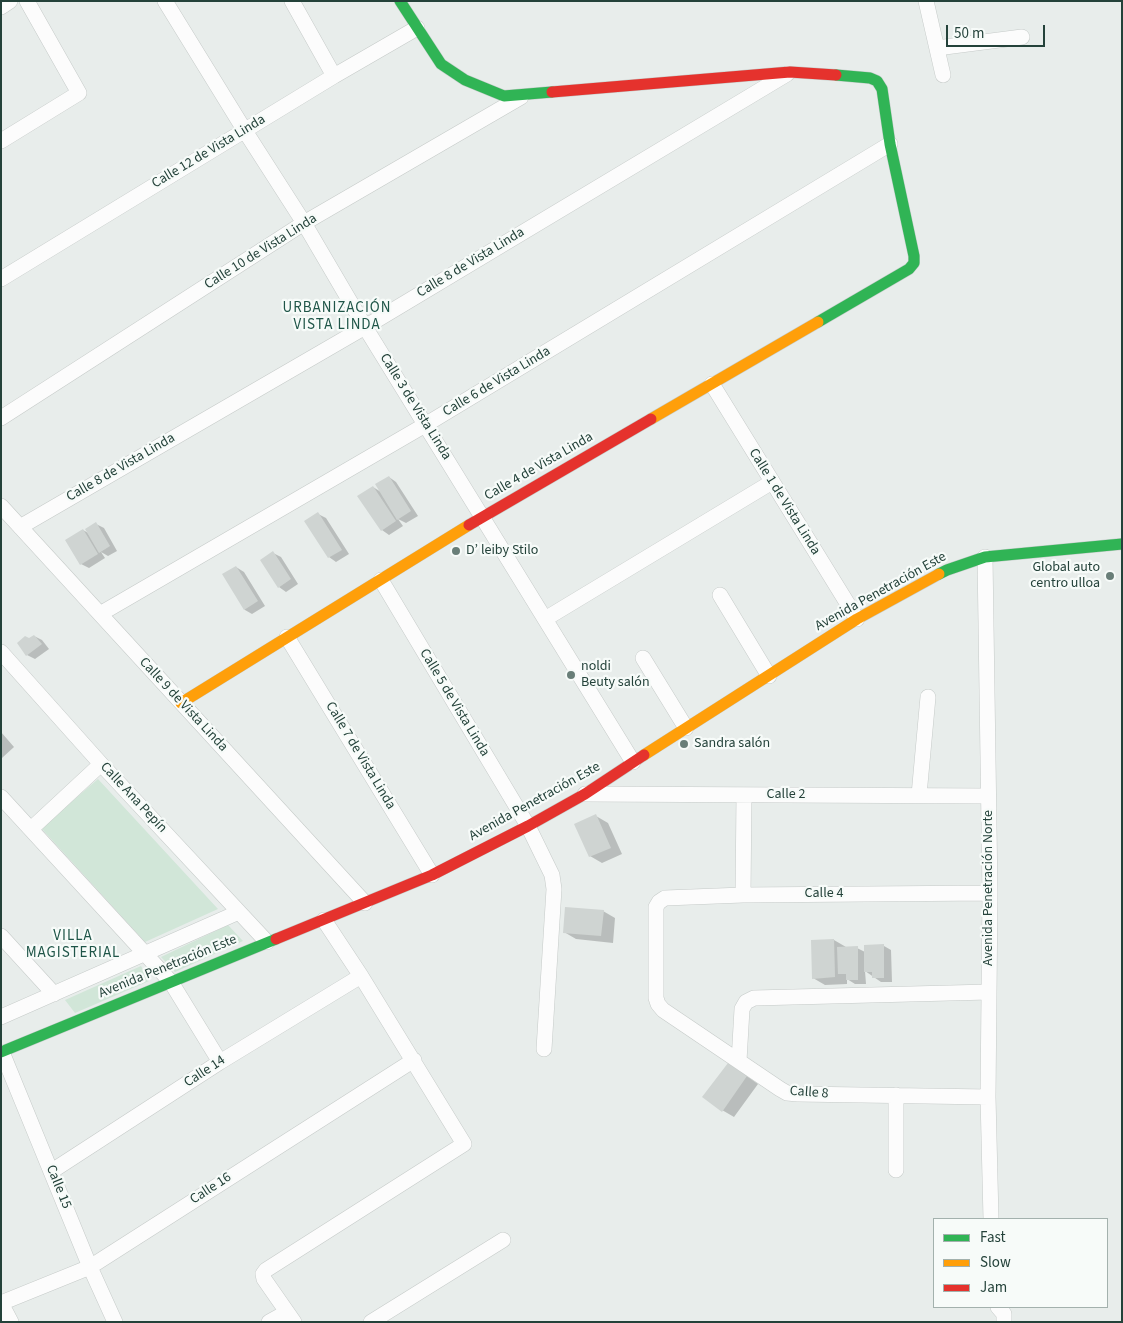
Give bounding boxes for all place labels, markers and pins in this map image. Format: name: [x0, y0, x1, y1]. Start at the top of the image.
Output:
place label: D’ leiby Stilo: [466, 543, 538, 559]
marker: D’ leiby Stilo: [450, 545, 462, 557]
place label: Global auto centro ulloa: [1030, 560, 1100, 592]
marker: Global auto centro ulloa: [1104, 570, 1116, 582]
place label: noldi Beuty salón: [581, 659, 650, 692]
marker: noldi Beuty salón: [565, 669, 577, 681]
place label: Sandra salón: [694, 736, 770, 752]
marker: Sandra salón: [678, 738, 690, 750]

